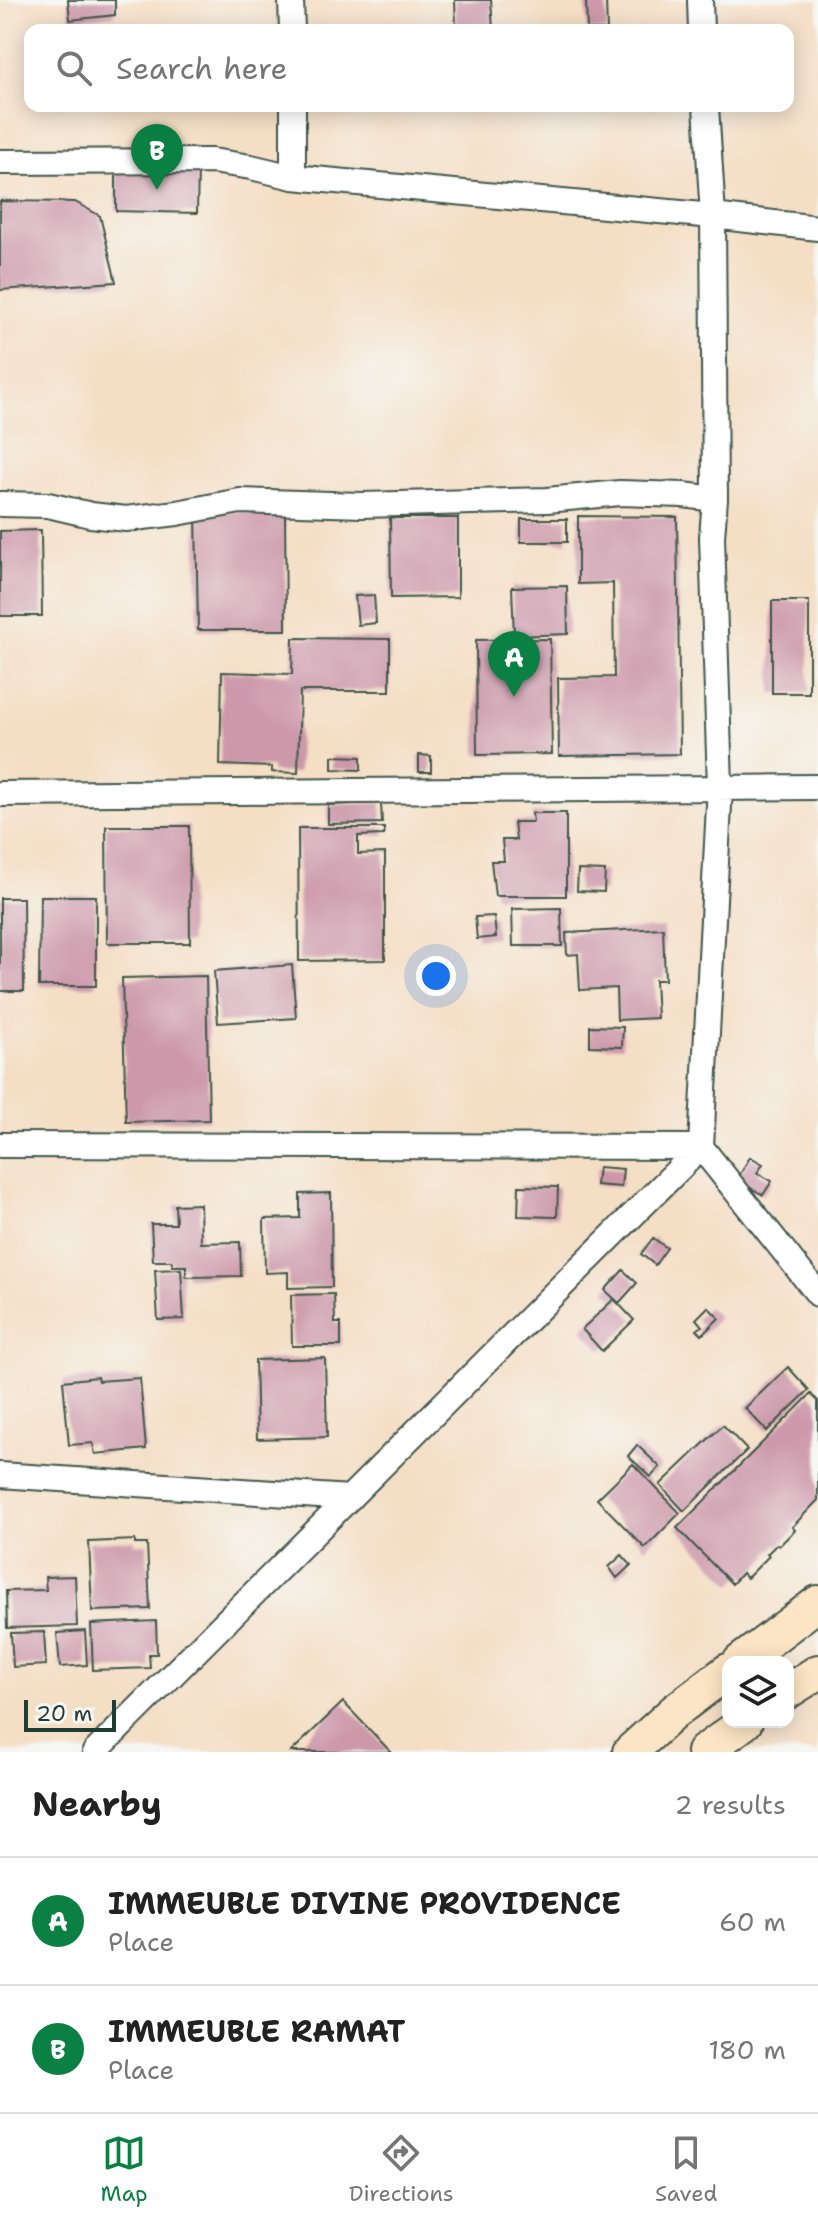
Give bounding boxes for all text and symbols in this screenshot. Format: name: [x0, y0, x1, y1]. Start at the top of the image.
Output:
search box: [24, 24, 794, 112]
icon: search: [52, 46, 96, 90]
text: Search here: [116, 48, 287, 89]
pin: B: [131, 124, 183, 190]
pin: A: [488, 631, 540, 697]
your location: [416, 956, 456, 996]
map controls: [722, 1656, 794, 1728]
button: layers: [722, 1656, 794, 1728]
scale bar: [24, 1696, 116, 1732]
text: 20 m: [36, 1699, 93, 1728]
text: Nearby: [32, 1781, 162, 1827]
text: 2 results: [674, 1787, 786, 1822]
text: IMMEUBLE DIVINE PROVIDENCE: [108, 1883, 621, 1924]
text: A: [48, 1904, 68, 1939]
text: 60 m: [719, 1904, 786, 1939]
text: Place: [108, 1924, 174, 1959]
text: IMMEUBLE RAMAT: [108, 2011, 405, 2052]
text: B: [50, 2032, 66, 2067]
text: 180 m: [708, 2032, 786, 2067]
text: Place: [108, 2052, 174, 2087]
tab: Map: [101, 2131, 148, 2208]
tab: Directions: [349, 2131, 454, 2208]
tab: Saved: [655, 2131, 717, 2208]

